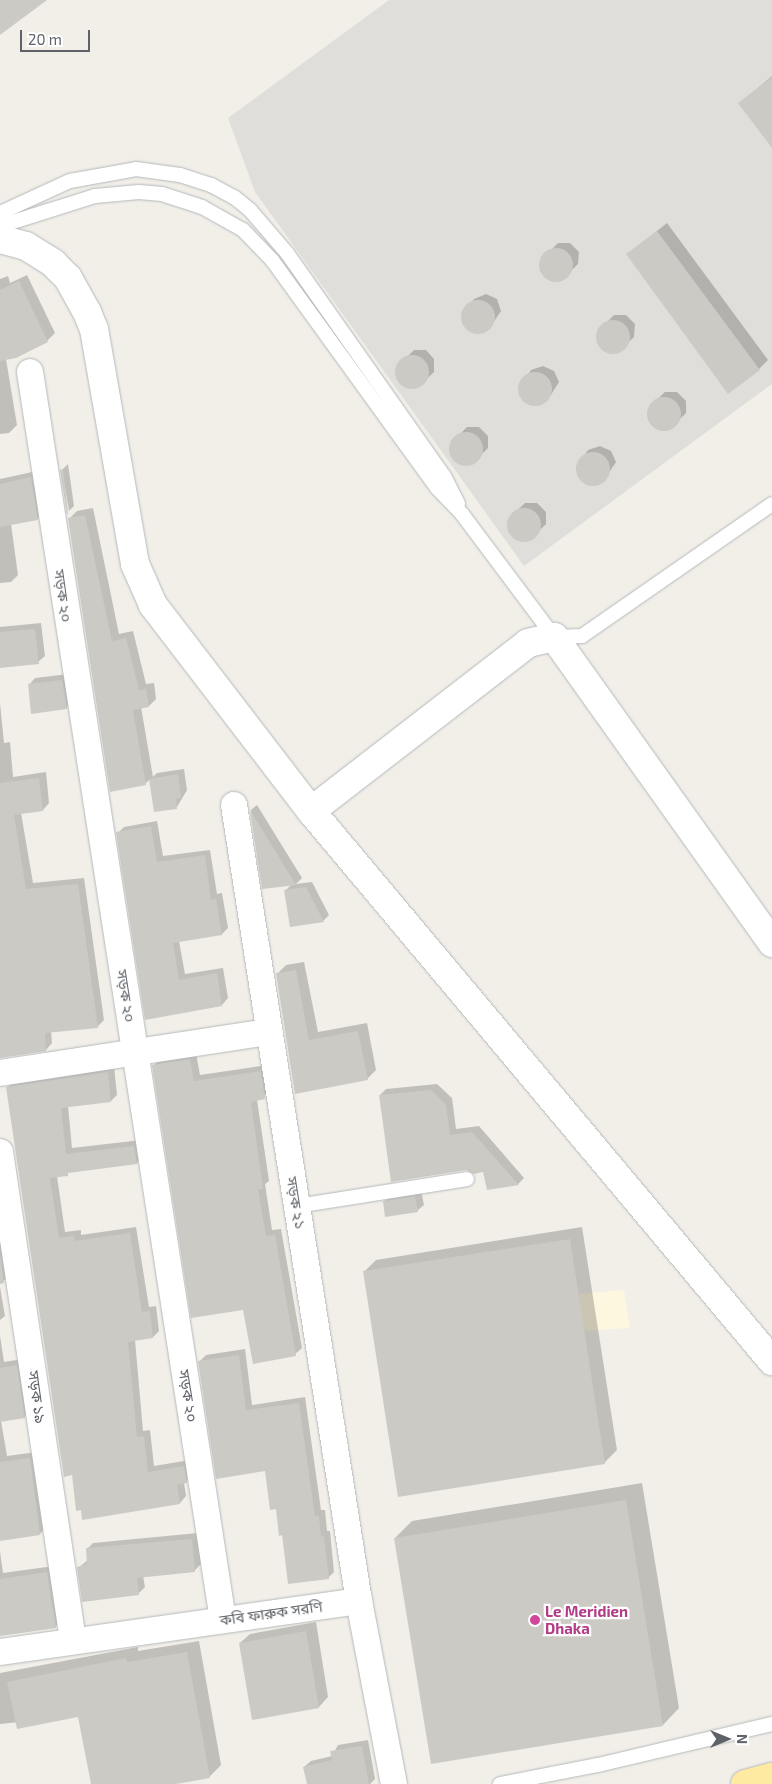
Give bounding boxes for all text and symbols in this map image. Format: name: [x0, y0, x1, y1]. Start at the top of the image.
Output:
scale bar: [22, 20, 92, 52]
text: 20 m: [28, 30, 62, 48]
street label: সড়ক ২০: [50, 568, 76, 624]
street label: সড়ক ২০: [113, 968, 139, 1024]
street label: সড়ক ২১: [283, 1175, 309, 1231]
street label: সড়ক ২০: [175, 1368, 201, 1424]
street label: সড়ক ১৯: [24, 1369, 50, 1425]
street label: কবি ফারুক সরণি: [218, 1597, 324, 1629]
place label: Le Meridien Dhaka: [545, 1602, 628, 1637]
marker: Le Meridien Dhaka: [529, 1614, 541, 1626]
north arrow: [702, 1714, 752, 1764]
text: N: [734, 1734, 751, 1744]

